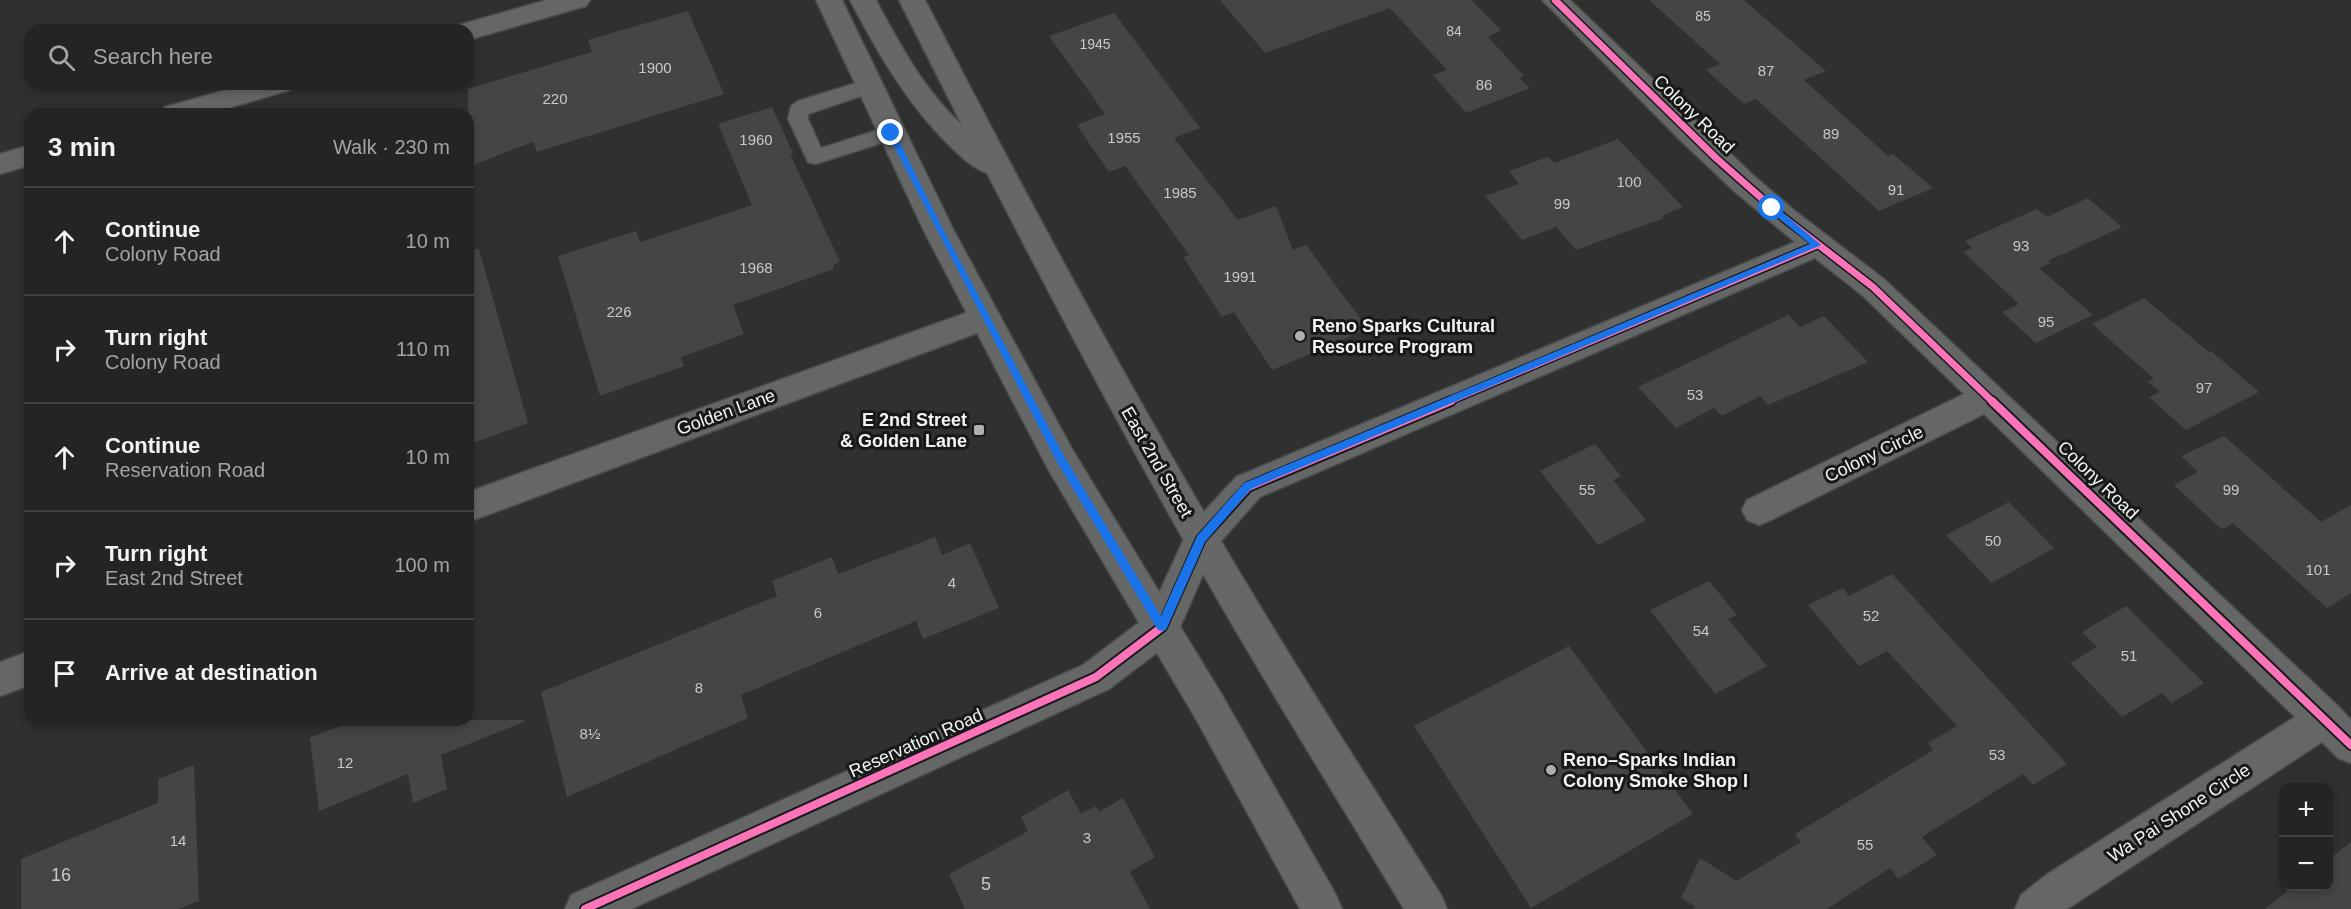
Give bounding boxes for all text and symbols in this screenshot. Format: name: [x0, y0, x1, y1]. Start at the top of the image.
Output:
house number: 85: [1695, 8, 1711, 24]
house number: 84: [1446, 23, 1462, 39]
search box: [24, 24, 474, 90]
house number: 1945: [1079, 36, 1111, 52]
icon: search: [45, 41, 78, 74]
text: Search here: [93, 44, 213, 69]
house number: 1900: [638, 59, 672, 76]
house number: 87: [1758, 62, 1774, 79]
street label: Colony Road: [1650, 71, 1738, 157]
house number: 86: [1476, 76, 1492, 93]
house number: 220: [542, 90, 568, 107]
route end: [877, 119, 903, 145]
house number: 89: [1823, 125, 1839, 142]
house number: 1955: [1107, 129, 1141, 146]
house number: 1960: [739, 131, 773, 148]
text: 3 min: [48, 132, 116, 162]
text: Walk · 230 m: [333, 136, 450, 158]
house number: 100: [1616, 173, 1642, 190]
house number: 91: [1888, 181, 1904, 198]
house number: 1985: [1163, 184, 1197, 201]
route start: [1758, 194, 1784, 220]
house number: 99: [1554, 195, 1570, 212]
text: Continue: [105, 217, 200, 242]
icon: ahead: [48, 225, 81, 258]
text: 10 m: [406, 230, 450, 252]
house number: 93: [2013, 237, 2029, 254]
text: Colony Road: [105, 243, 221, 265]
house number: 1968: [739, 259, 773, 276]
house number: 1991: [1223, 268, 1257, 285]
house number: 226: [606, 303, 632, 320]
house number: 95: [2038, 313, 2054, 330]
place label: Reno Sparks Cultural Resource Program: [1312, 316, 1495, 357]
text: Turn right: [105, 325, 207, 350]
marker: Reno Sparks Cultural Resource Program: [1293, 329, 1307, 343]
icon: right: [48, 333, 81, 366]
text: 110 m: [396, 338, 450, 360]
text: Colony Road: [105, 351, 221, 373]
house number: 97: [2196, 379, 2212, 396]
street label: Golden Lane: [674, 385, 778, 439]
house number: 53: [1687, 386, 1703, 403]
street label: East 2nd Street: [1117, 403, 1197, 521]
place label: E 2nd Street & Golden Lane: [840, 410, 967, 451]
street label: Colony Circle: [1822, 422, 1926, 486]
marker: E 2nd Street & Golden Lane: [972, 423, 986, 437]
text: Continue: [105, 433, 200, 458]
street label: Colony Road: [2054, 437, 2142, 523]
icon: ahead: [48, 441, 81, 474]
text: 10 m: [406, 446, 450, 468]
text: Reservation Road: [105, 459, 265, 481]
house number: 55: [1579, 481, 1595, 498]
house number: 99: [2223, 481, 2239, 498]
house number: 50: [1985, 532, 2001, 549]
text: Turn right: [105, 541, 207, 566]
icon: right: [48, 549, 81, 582]
text: 100 m: [394, 554, 450, 576]
house number: 101: [2305, 561, 2331, 578]
text: East 2nd Street: [105, 567, 243, 589]
house number: 4: [948, 574, 956, 591]
house number: 6: [814, 604, 822, 621]
house number: 52: [1863, 607, 1879, 624]
house number: 54: [1693, 622, 1709, 639]
house number: 51: [2121, 647, 2137, 664]
icon: arrive: [48, 657, 81, 690]
text: Arrive at destination: [105, 660, 318, 685]
house number: 8: [695, 679, 703, 696]
street label: Reservation Road: [846, 705, 986, 781]
house number: 8½: [580, 725, 601, 742]
house number: 53: [1989, 746, 2005, 763]
place label: Reno–Sparks Indian Colony Smoke Shop I: [1563, 750, 1748, 791]
house number: 12: [337, 754, 353, 771]
street label: Wa Pai Shone Circle: [2104, 760, 2254, 866]
marker: Reno–Sparks Indian Colony Smoke Shop I: [1544, 763, 1558, 777]
map controls: [2279, 783, 2333, 891]
button: +: [2279, 783, 2333, 837]
house number: 3: [1083, 829, 1091, 846]
house number: 14: [170, 832, 186, 849]
house number: 55: [1857, 836, 1873, 853]
button: −: [2279, 837, 2333, 891]
house number: 16: [51, 865, 71, 885]
house number: 5: [981, 874, 991, 894]

